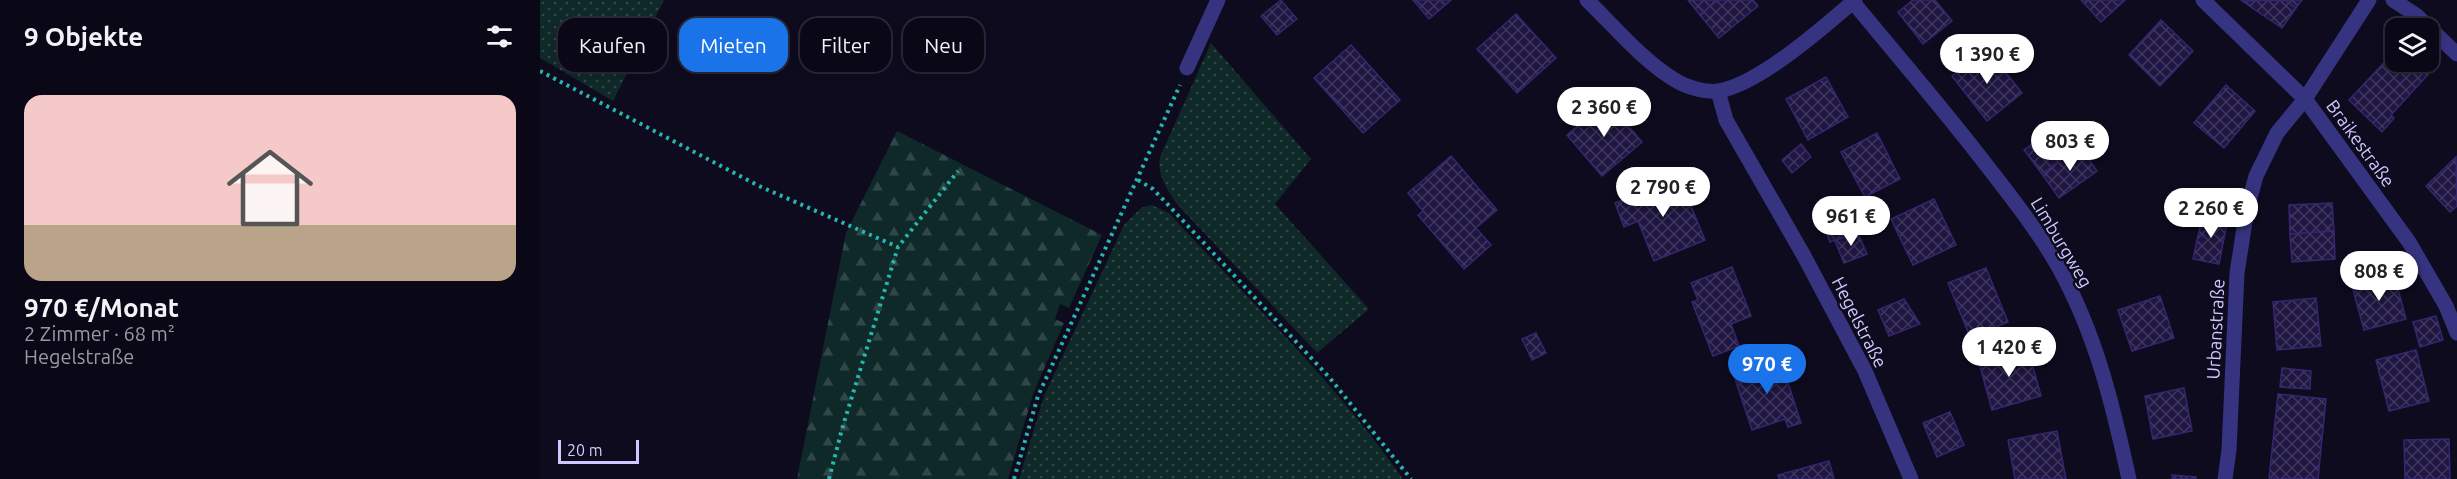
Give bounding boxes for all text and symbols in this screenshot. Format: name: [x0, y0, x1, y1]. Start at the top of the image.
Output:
chip: Kaufen: [558, 18, 667, 72]
chip: Mieten: [679, 18, 788, 72]
chip: Filter: [800, 18, 891, 72]
chip: Neu: [903, 18, 984, 72]
map controls: [2385, 18, 2439, 72]
button: layers: [2385, 18, 2439, 72]
icon: filters: [483, 20, 516, 53]
text: 9 Objekte: [24, 22, 143, 51]
pin: 1 390 €: [1932, 34, 2042, 85]
text: 1 390 €: [1954, 42, 2020, 65]
pin: 2 360 €: [1549, 87, 1659, 138]
text: 2 360 €: [1571, 95, 1637, 118]
street label: Braikestraße: [2323, 96, 2399, 190]
pin: 803 €: [2028, 121, 2112, 172]
text: 803 €: [2045, 129, 2095, 152]
icon: home: [216, 134, 324, 242]
pin: 2 790 €: [1608, 167, 1718, 218]
text: 2 790 €: [1630, 175, 1696, 198]
pin: 2 260 €: [2156, 188, 2266, 239]
street label: Limburgweg: [2027, 193, 2097, 291]
pin: 961 €: [1809, 196, 1893, 247]
text: 2 260 €: [2178, 196, 2244, 219]
text: 961 €: [1826, 204, 1876, 227]
pin: 808 €: [2337, 251, 2421, 302]
text: 808 €: [2354, 259, 2404, 282]
street label: Hegelstraße: [1829, 273, 1891, 371]
street label: Urbanstraße: [2202, 278, 2228, 380]
text: 970 €/Monat: [24, 293, 179, 322]
text: 2 Zimmer · 68 m²: [24, 322, 175, 345]
pin: 1 420 €: [1954, 327, 2064, 378]
text: 1 420 €: [1976, 335, 2042, 358]
pin: 970 €: [1725, 344, 1809, 395]
text: Hegelstraße: [24, 345, 134, 368]
text: 970 €: [1742, 352, 1792, 375]
scale bar: [558, 437, 639, 464]
text: 20 m: [567, 441, 603, 459]

